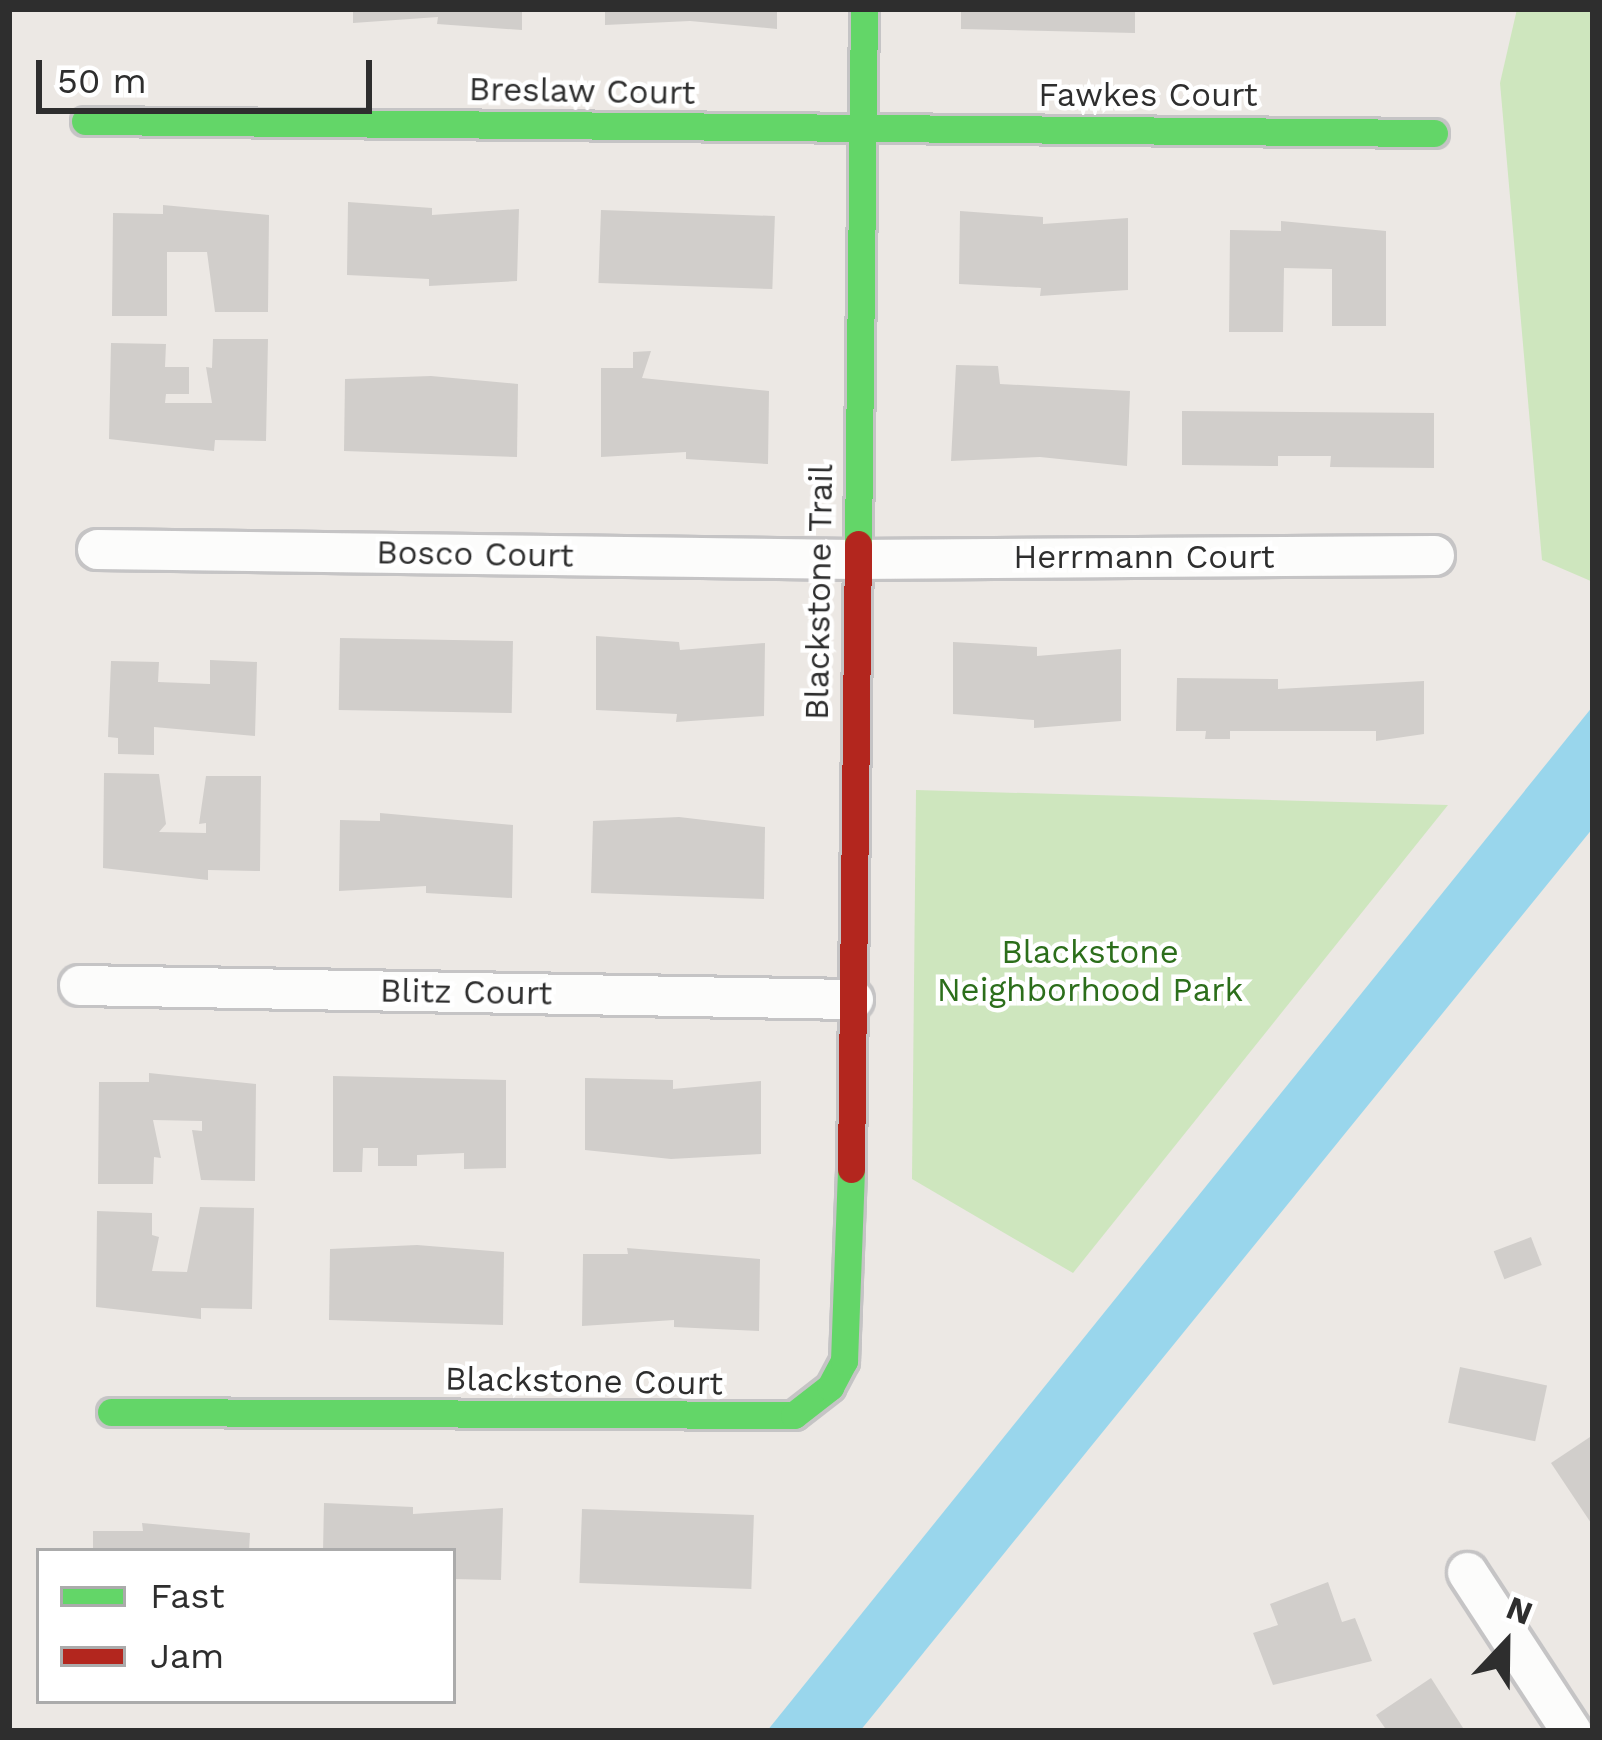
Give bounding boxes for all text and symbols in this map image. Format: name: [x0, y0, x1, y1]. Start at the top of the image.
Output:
scale bar: [42, 36, 378, 110]
text: 50 m: [57, 60, 147, 102]
street label: Breslaw Court: [468, 69, 696, 113]
street label: Fawkes Court: [1038, 75, 1258, 115]
street label: Blackstone Trail: [797, 463, 841, 721]
street label: Bosco Court: [376, 532, 574, 576]
street label: Herrmann Court: [1013, 537, 1275, 577]
park label: Blackstone Neighborhood Park: [937, 932, 1243, 1010]
street label: Blitz Court: [380, 971, 552, 1013]
street label: Blackstone Court: [445, 1359, 723, 1403]
legend: [36, 1548, 456, 1704]
text: Fast: [150, 1575, 225, 1617]
north arrow: [1446, 1584, 1566, 1704]
text: N: [1501, 1587, 1538, 1633]
text: Jam: [150, 1635, 224, 1677]

